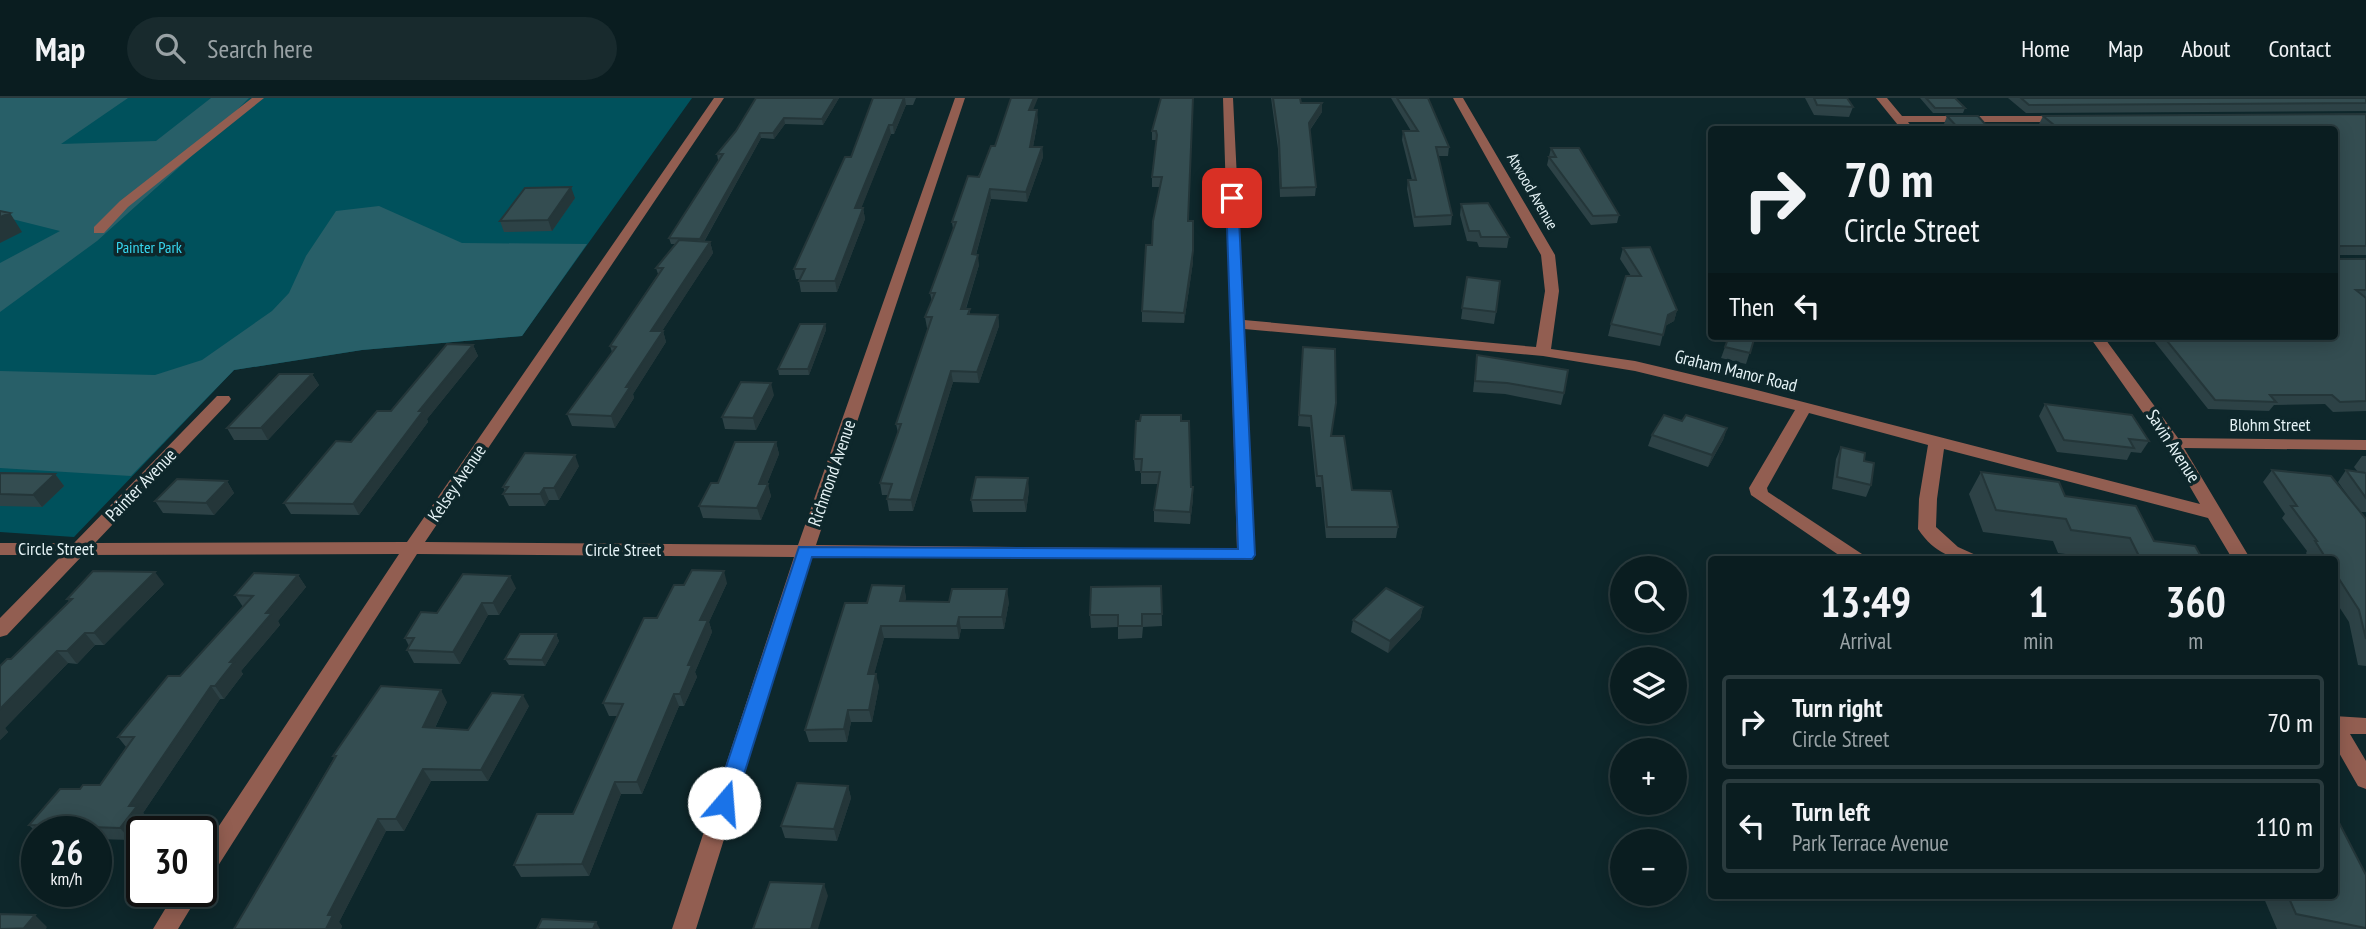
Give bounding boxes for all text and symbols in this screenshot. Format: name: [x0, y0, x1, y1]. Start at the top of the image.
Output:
search box: [127, 17, 617, 80]
text: Map: [35, 27, 85, 70]
icon: search: [151, 29, 189, 67]
text: Search here: [207, 32, 313, 65]
text: Home: [2021, 33, 2070, 64]
text: Map: [2108, 33, 2143, 64]
text: About: [2181, 33, 2230, 64]
text: Contact: [2268, 33, 2331, 64]
text: 70 m: [1844, 147, 1933, 211]
street label: Atwood Avenue: [1503, 149, 1563, 233]
icon: right: [1729, 154, 1820, 245]
pin: [1202, 168, 1262, 228]
icon: arrive: [1213, 179, 1251, 217]
text: Circle Street: [1844, 209, 1979, 251]
park label: Painter Park: [116, 237, 183, 257]
icon: left: [1788, 287, 1826, 325]
text: Then: [1729, 290, 1774, 323]
street label: Graham Manor Road: [1672, 344, 1800, 397]
street label: Savin Avenue: [2141, 405, 2206, 487]
street label: Blohm Street: [2229, 413, 2311, 436]
street label: Richmond Avenue: [803, 417, 860, 529]
street label: Kelsey Avenue: [422, 440, 491, 526]
street label: Painter Avenue: [100, 443, 181, 526]
street label: Circle Street: [18, 537, 94, 560]
street label: Circle Street: [585, 538, 661, 561]
map controls: [1610, 556, 1687, 906]
button: search: [1610, 556, 1687, 633]
text: 13:49: [1820, 574, 1911, 629]
text: 1: [2028, 574, 2048, 629]
text: 360: [2166, 574, 2226, 629]
text: Arrival: [1840, 626, 1892, 655]
text: min: [2023, 626, 2053, 655]
text: m: [2188, 626, 2203, 655]
button: layers: [1610, 647, 1687, 724]
text: Turn right: [1792, 691, 1883, 724]
icon: right: [1733, 703, 1771, 741]
text: 70 m: [2267, 706, 2313, 739]
text: Circle Street: [1792, 724, 1889, 753]
button: +: [1610, 738, 1687, 815]
position arrow: [687, 766, 761, 840]
text: Turn left: [1792, 795, 1870, 828]
icon: left: [1733, 807, 1771, 845]
text: 110 m: [2255, 810, 2313, 843]
speed limit sign: 30: [126, 816, 217, 907]
text: Park Terrace Avenue: [1792, 828, 1949, 857]
text: 26: [50, 829, 83, 875]
button: −: [1610, 829, 1687, 906]
text: km/h: [51, 867, 82, 890]

